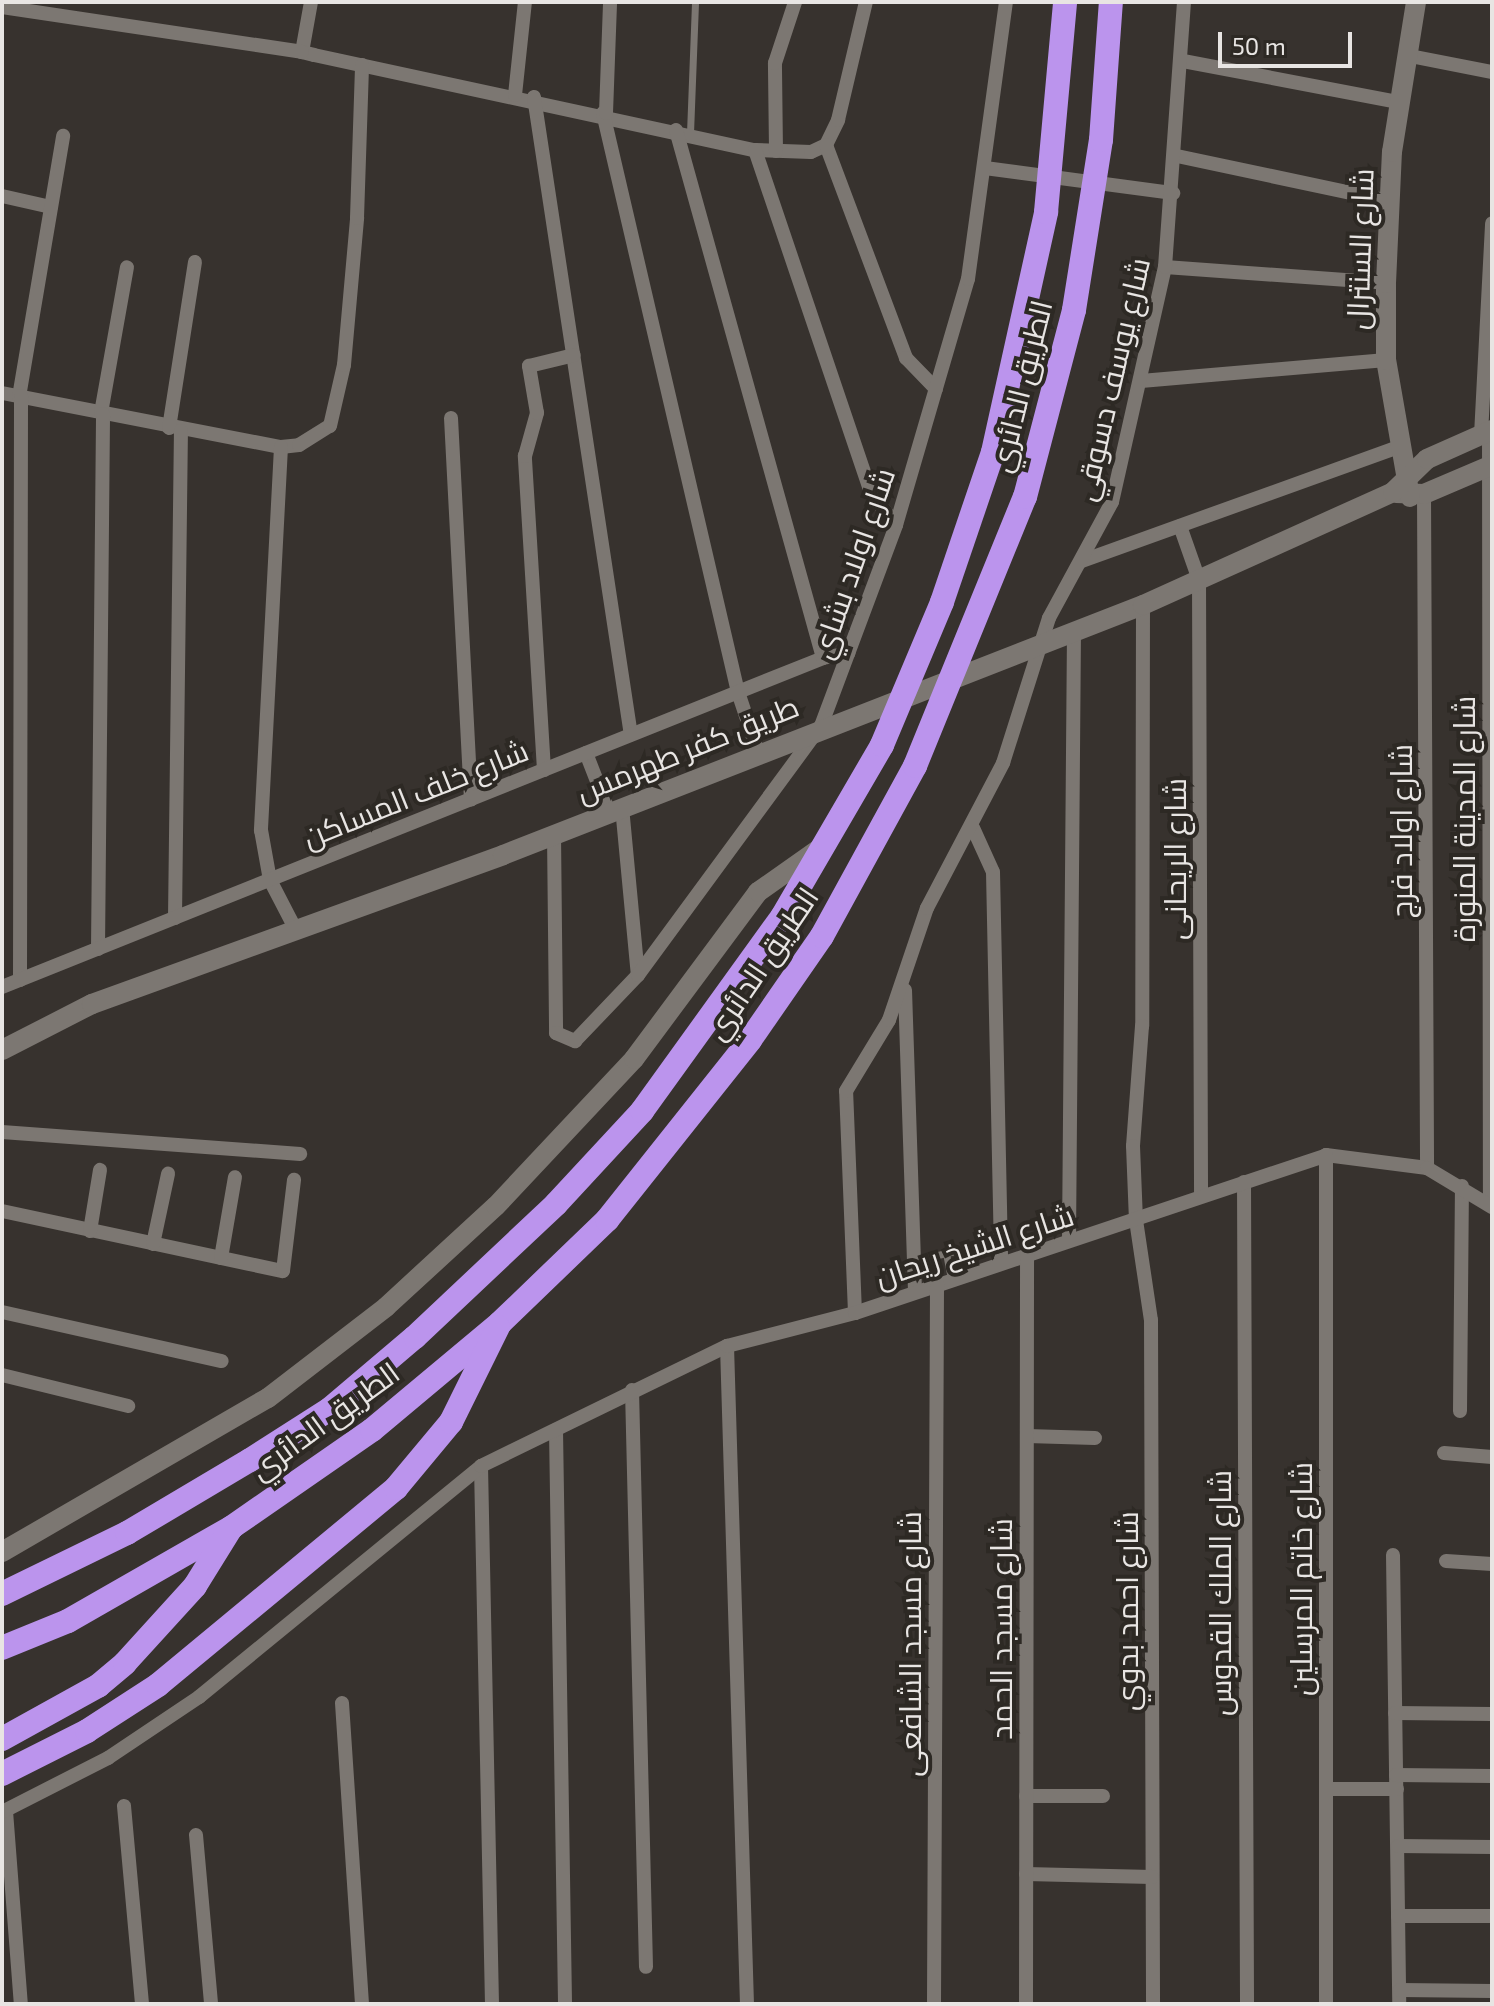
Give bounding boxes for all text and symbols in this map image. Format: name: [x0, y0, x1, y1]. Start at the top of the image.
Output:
scale bar: [1222, 16, 1356, 66]
text: 50 m: [1232, 31, 1286, 60]
street label: شارع السنترال: [1338, 168, 1380, 330]
street label: شارع يوسف دسوقي: [1065, 254, 1157, 504]
street label: الطريق الدائري: [981, 296, 1059, 476]
street label: شارع اولاد بشاي: [803, 463, 901, 663]
street label: طريق كفر طهرمس: [571, 687, 803, 809]
street label: شارع المدينة المنورة: [1445, 696, 1481, 942]
street label: شارع خلف المساكن: [297, 731, 533, 855]
street label: شارع اولاد فرج: [1382, 744, 1418, 918]
street label: شارع الريحانى: [1156, 778, 1192, 940]
street label: الطريق الدائري: [697, 880, 825, 1046]
street label: شارع الشيخ ريحان: [870, 1196, 1078, 1294]
street label: الطريق الدائري: [242, 1354, 406, 1486]
street label: شارع خاتم المرسلين: [1282, 1462, 1318, 1696]
street label: شارع الملك القدوس: [1201, 1470, 1237, 1716]
street label: شارع مسجد الشافعى: [891, 1511, 927, 1777]
street label: شارع احمد بدوي: [1108, 1511, 1144, 1711]
street label: شارع مسجد الحمد: [982, 1518, 1018, 1740]

